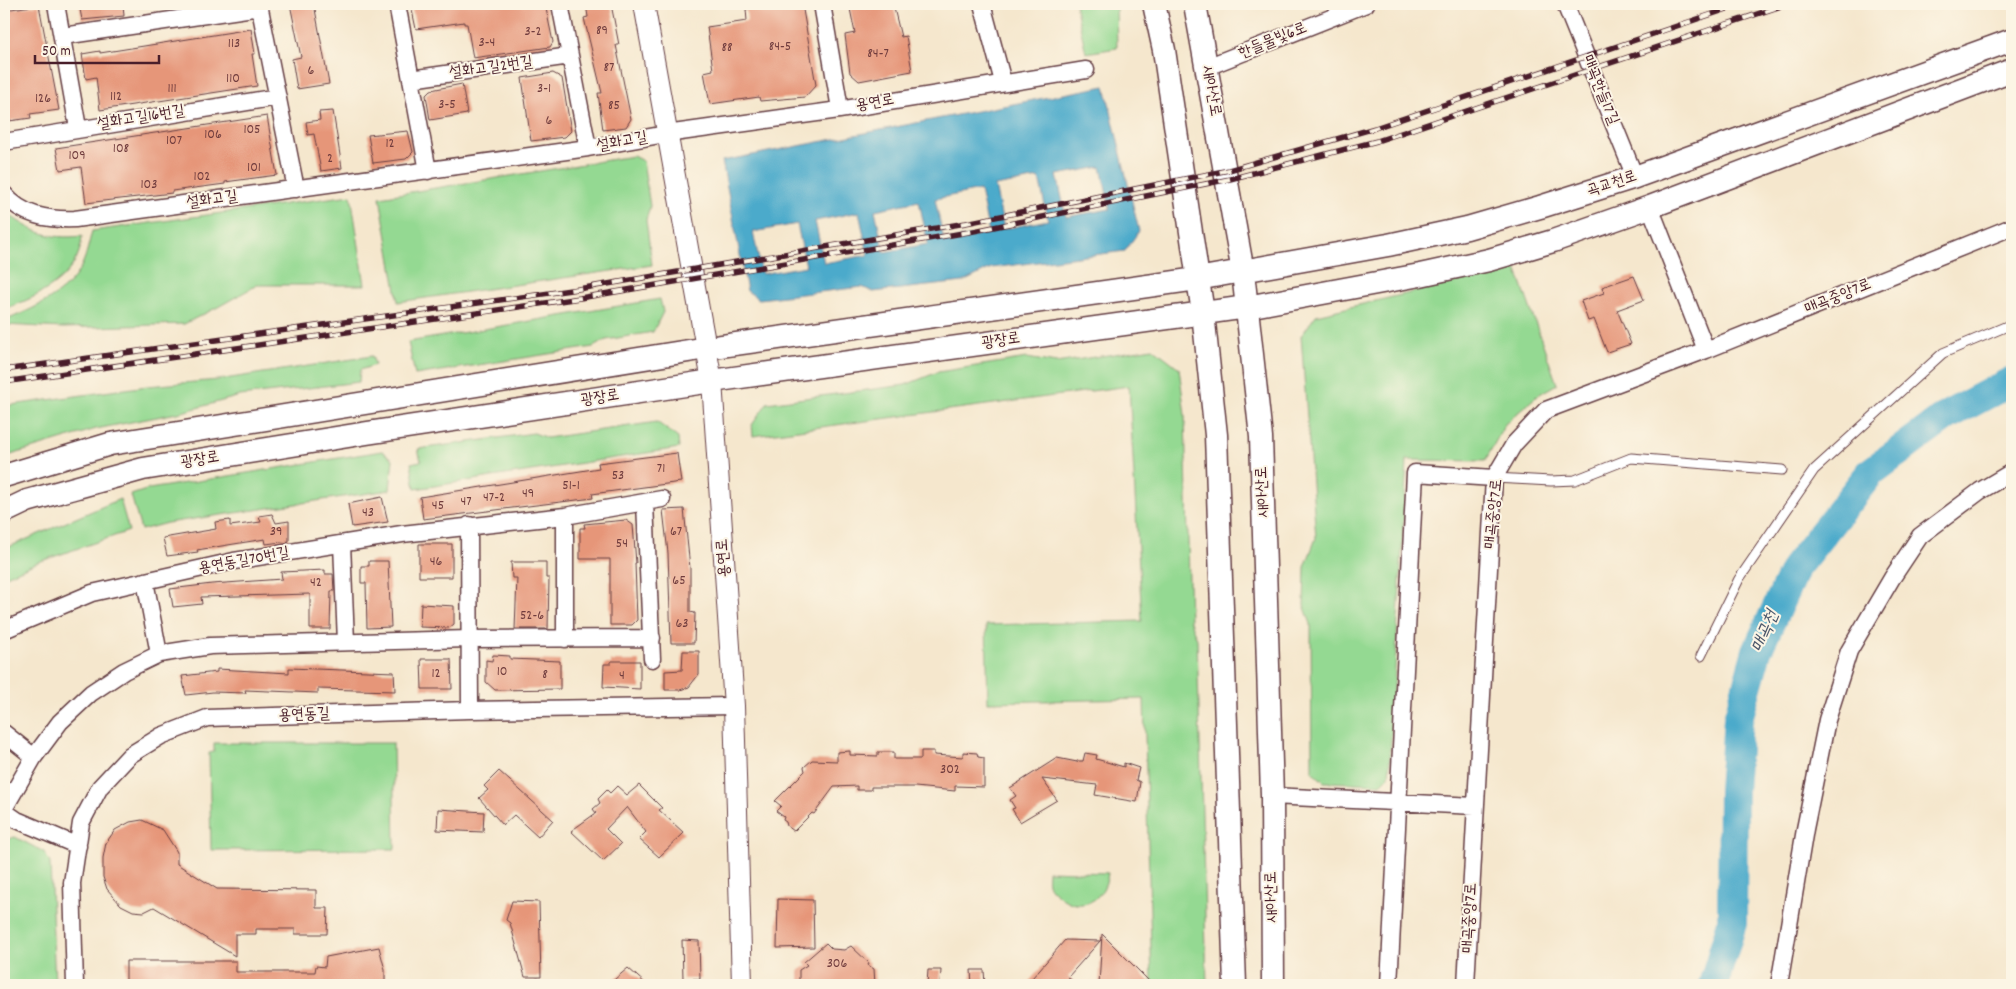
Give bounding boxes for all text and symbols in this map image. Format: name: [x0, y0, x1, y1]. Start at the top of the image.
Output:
street label: 한들물빛6로: [1235, 17, 1311, 65]
house number: 89: [596, 21, 608, 41]
house number: 3-2: [524, 22, 542, 42]
scale bar: [35, 32, 159, 64]
house number: 3-4: [479, 33, 495, 53]
house number: 113: [228, 34, 240, 54]
house number: 84-5: [769, 37, 791, 57]
house number: 88: [721, 38, 733, 58]
text: 50 m: [42, 41, 71, 63]
house number: 84-7: [867, 44, 889, 64]
street label: 설화고길2번길: [448, 51, 534, 85]
street label: 매곡한들17길: [1575, 51, 1625, 129]
house number: 87: [604, 58, 614, 78]
house number: 6: [308, 61, 315, 81]
street label: 새아산로: [1195, 64, 1227, 118]
house number: 110: [226, 69, 240, 89]
house number: 111: [167, 79, 177, 99]
house number: 3-1: [537, 79, 551, 99]
house number: 112: [110, 87, 122, 107]
street label: 용연로: [854, 88, 896, 118]
house number: 126: [35, 89, 51, 109]
house number: 3-5: [438, 95, 456, 115]
house number: 85: [608, 96, 620, 116]
street label: 설화고길16번길: [95, 100, 187, 136]
house number: 6: [546, 111, 553, 131]
house number: 105: [243, 120, 261, 140]
house number: 106: [204, 125, 222, 145]
street label: 설화고길: [595, 126, 649, 158]
house number: 107: [166, 131, 182, 151]
house number: 12: [385, 134, 395, 154]
house number: 108: [113, 139, 130, 159]
house number: 109: [68, 146, 86, 166]
house number: 2: [327, 149, 333, 169]
house number: 101: [247, 158, 261, 178]
street label: 곡교천로: [1584, 165, 1640, 203]
house number: 102: [194, 167, 210, 187]
house number: 103: [141, 175, 157, 195]
street label: 설화고길: [185, 185, 239, 215]
street label: 매곡중앙7로: [1801, 273, 1875, 321]
street label: 광장로: [980, 327, 1022, 355]
street label: 광장로: [579, 384, 621, 412]
street label: 광장로: [179, 446, 221, 474]
house number: 71: [657, 459, 665, 479]
house number: 53: [612, 466, 624, 486]
street label: 새아산로: [1251, 466, 1275, 518]
house number: 51-1: [562, 476, 580, 496]
street label: 매곡중앙7로: [1479, 478, 1509, 550]
house number: 49: [522, 484, 534, 504]
house number: 47-2: [483, 488, 505, 508]
house number: 47: [460, 492, 472, 512]
house number: 45: [432, 496, 444, 516]
house number: 43: [362, 503, 374, 523]
house number: 39: [270, 522, 282, 542]
house number: 67: [670, 522, 682, 542]
house number: 54: [616, 534, 628, 554]
street label: 용연로: [711, 538, 737, 578]
street label: 용연동길70번길: [197, 542, 291, 580]
house number: 46: [430, 552, 442, 572]
house number: 65: [672, 571, 686, 591]
house number: 42: [310, 573, 322, 593]
house number: 52-6: [520, 606, 544, 626]
water label: 매곡천: [1746, 606, 1787, 657]
house number: 63: [675, 614, 689, 634]
house number: 10: [497, 662, 507, 682]
house number: 12: [431, 664, 441, 684]
house number: 8: [542, 665, 548, 685]
house number: 4: [619, 666, 625, 686]
street label: 용연동길: [278, 703, 330, 727]
house number: 302: [940, 760, 960, 780]
street label: 새아산로: [1260, 871, 1284, 923]
street label: 매곡중앙7로: [1457, 882, 1483, 954]
house number: 306: [827, 954, 847, 974]

